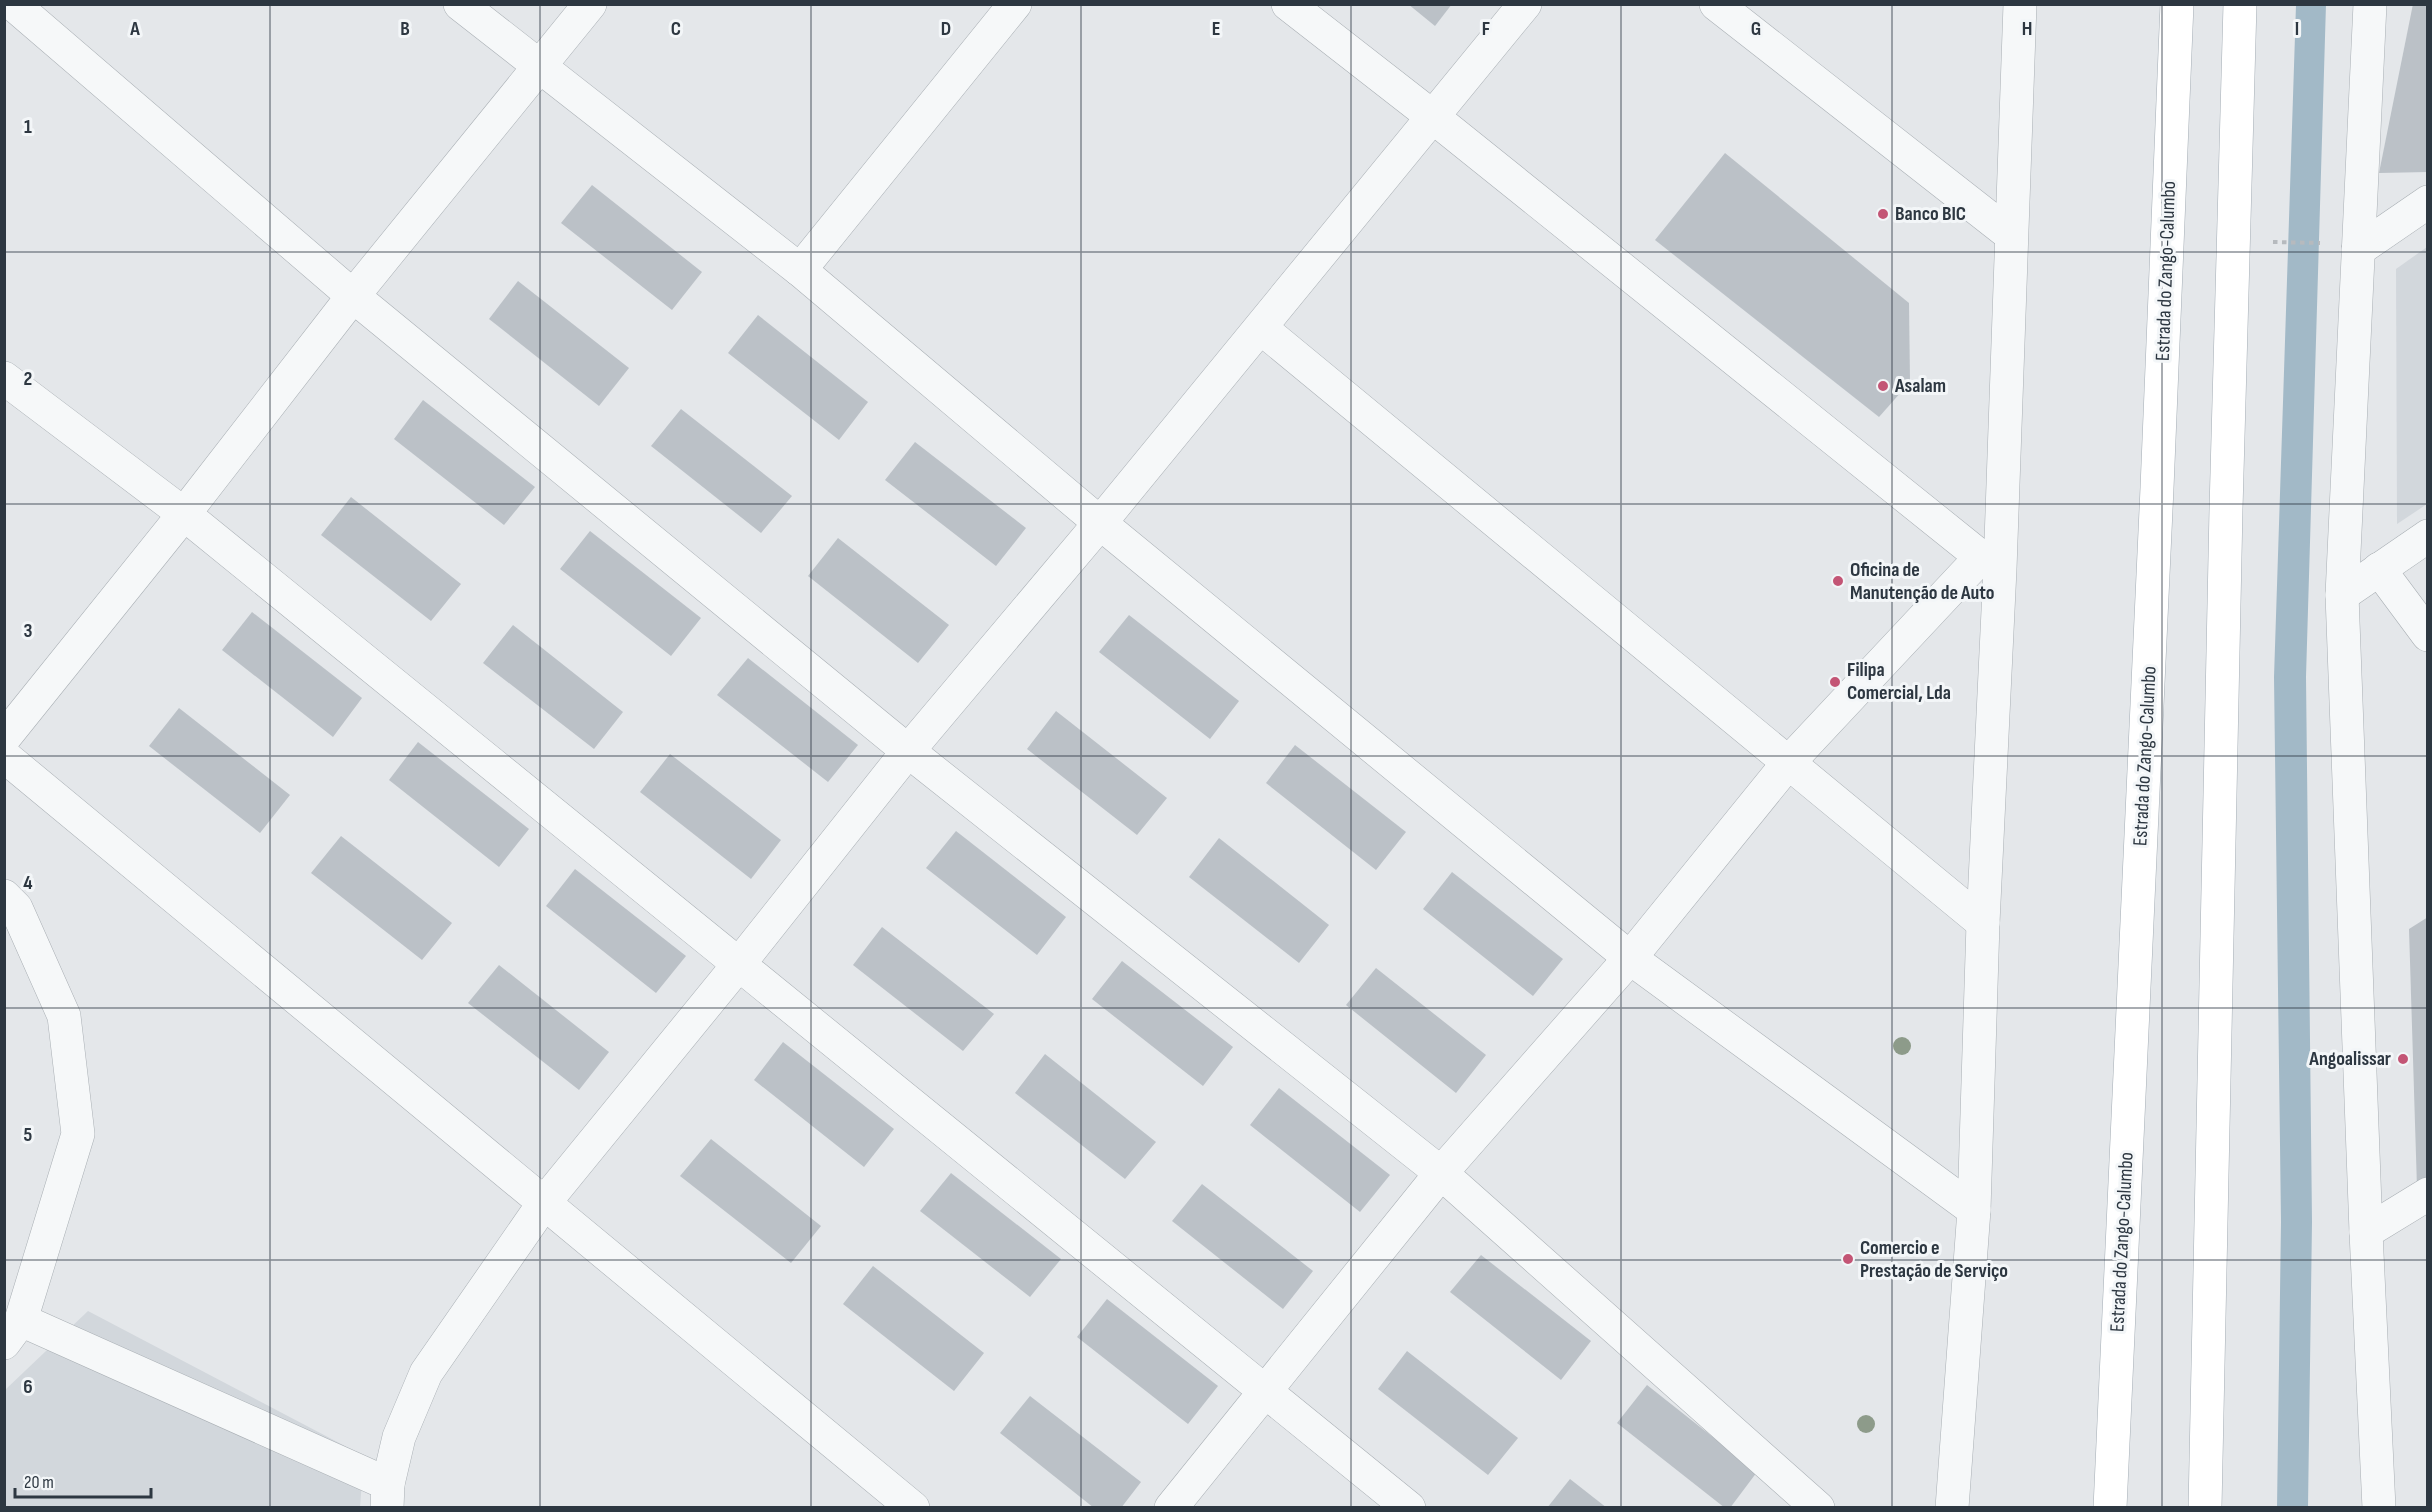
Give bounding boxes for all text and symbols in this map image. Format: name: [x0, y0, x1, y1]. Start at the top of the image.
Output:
text: A: [129, 17, 140, 41]
text: B: [400, 17, 410, 41]
text: C: [671, 17, 681, 41]
text: D: [941, 17, 951, 41]
text: E: [1212, 17, 1220, 41]
text: F: [1482, 17, 1490, 41]
text: G: [1751, 17, 1761, 41]
text: H: [2022, 17, 2032, 41]
text: I: [2295, 17, 2299, 41]
text: 1: [24, 115, 32, 139]
street label: Estrada do Zango-Calumbo: [2151, 181, 2181, 361]
place label: Banco BIC: [1895, 202, 1966, 226]
marker: Banco BIC: [1876, 207, 1890, 221]
text: 2: [24, 367, 32, 391]
place label: Asalam: [1894, 374, 1946, 398]
marker: Asalam: [1876, 379, 1890, 393]
place label: Oficina de Manutenção de Auto: [1850, 558, 1995, 605]
marker: Oficina de Manutenção de Auto: [1831, 574, 1845, 588]
text: 3: [24, 619, 33, 643]
place label: Filipa Comercial, Lda: [1847, 658, 1951, 705]
street label: Estrada do Zango-Calumbo: [2128, 665, 2162, 847]
marker: Filipa Comercial, Lda: [1828, 675, 1842, 689]
text: 4: [23, 871, 33, 895]
place label: Angoalissar: [2308, 1047, 2391, 1071]
marker: Angoalissar: [2396, 1052, 2410, 1066]
text: 5: [24, 1123, 33, 1147]
street label: Estrada do Zango-Calumbo: [2105, 1151, 2139, 1333]
place label: Comercio e Prestação de Serviço: [1860, 1236, 2008, 1283]
marker: Comercio e Prestação de Serviço: [1841, 1252, 1855, 1266]
text: 6: [23, 1375, 33, 1399]
scale bar: [15, 1461, 152, 1499]
text: 20 m: [24, 1472, 54, 1493]

